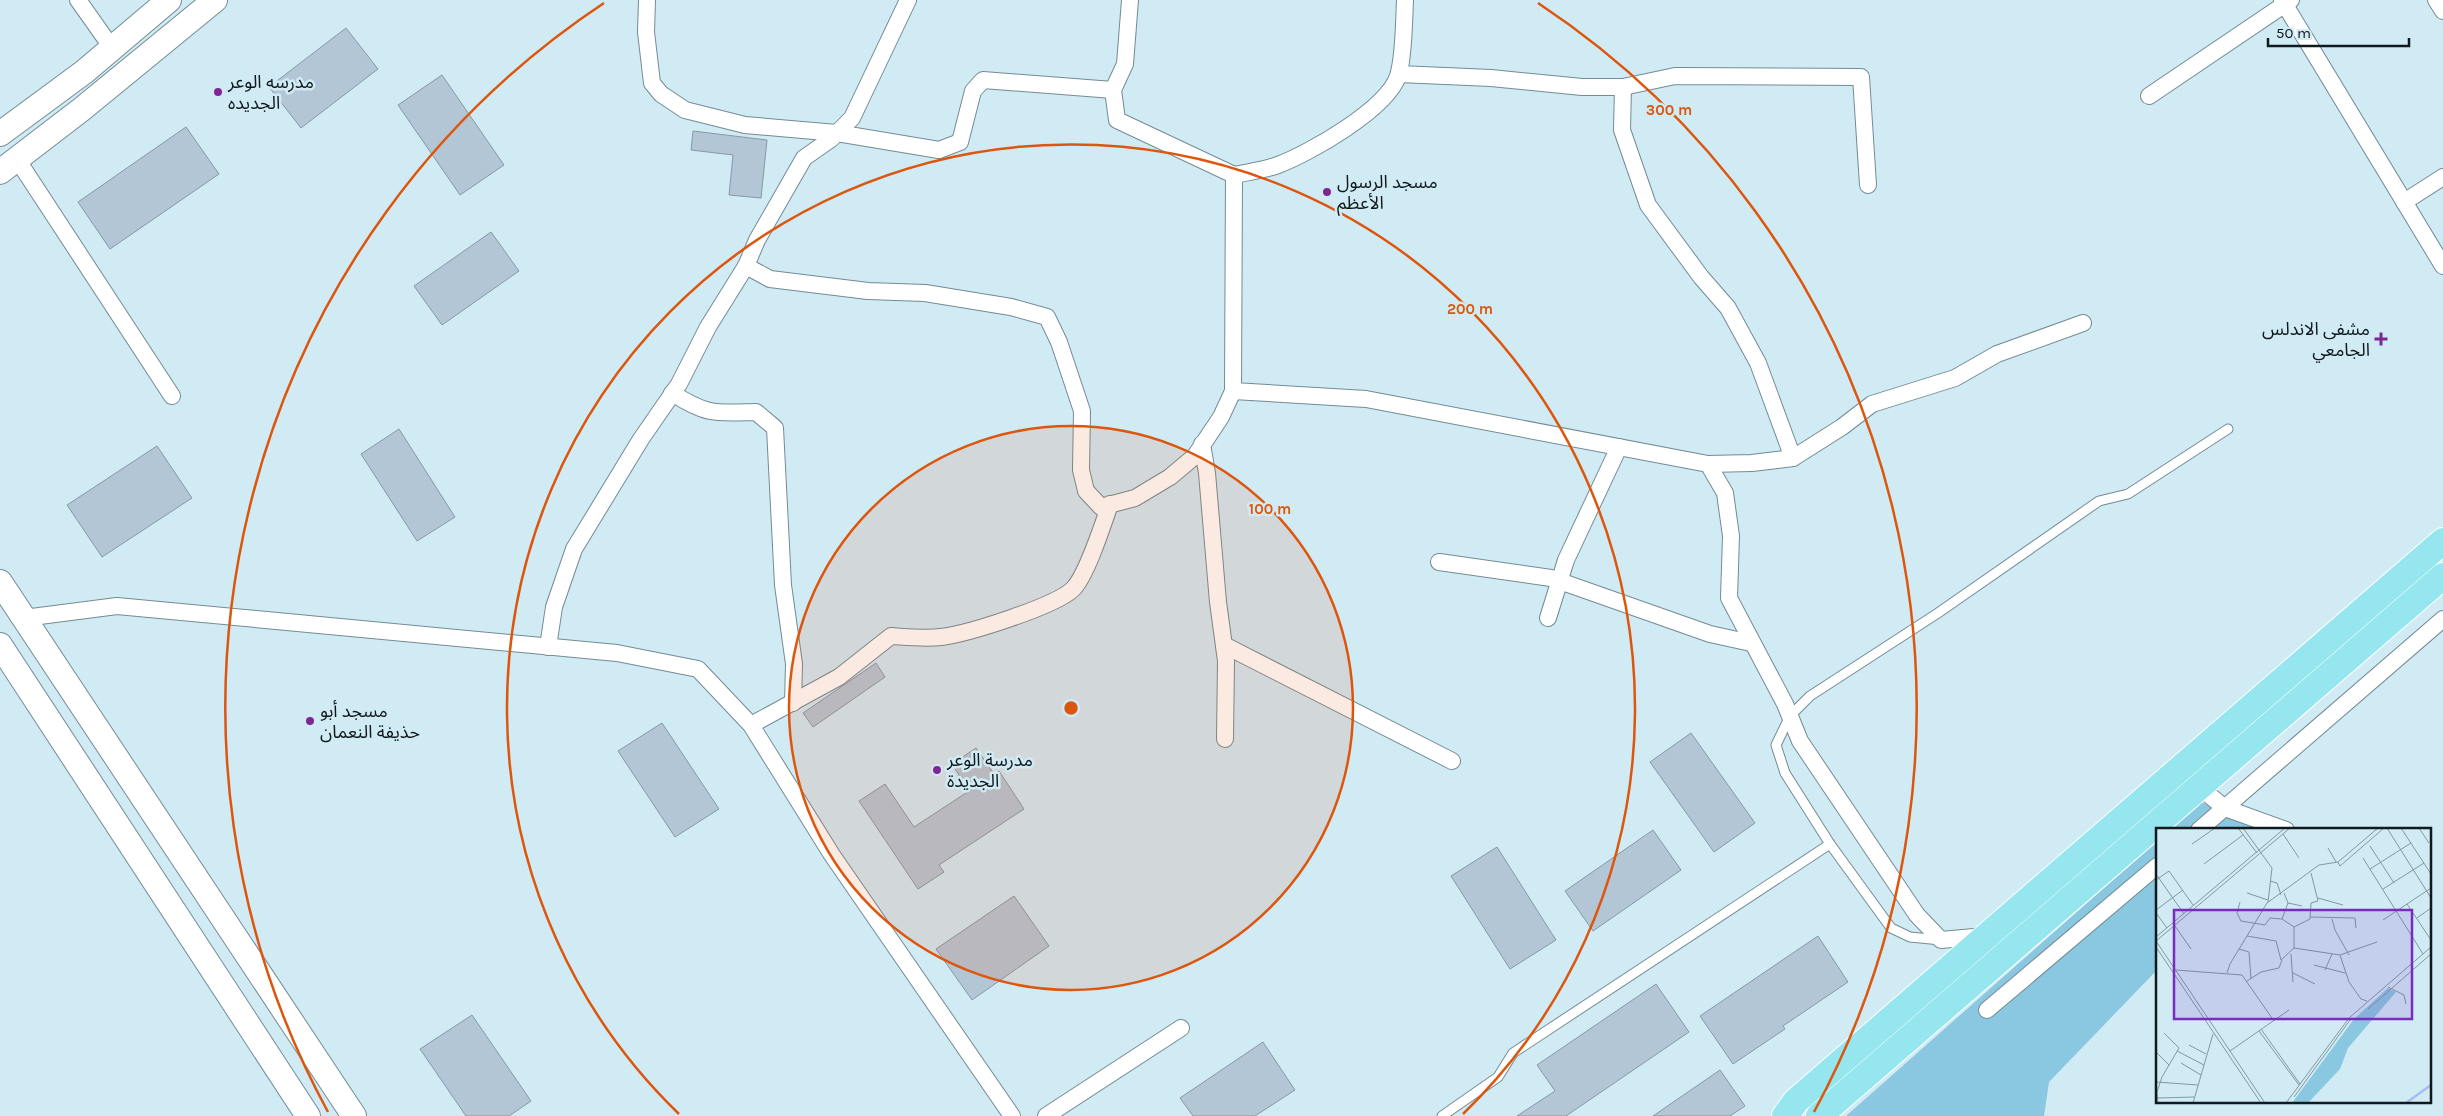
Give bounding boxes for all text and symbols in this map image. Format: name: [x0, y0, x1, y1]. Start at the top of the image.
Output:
scale bar: [2268, 15, 2409, 47]
text: 50 m: [2276, 24, 2311, 42]
place label: مدرسه الوعر الجديده: [227, 71, 314, 114]
marker: مدرسه الوعر الجديده: [212, 86, 224, 98]
text: 300 m: [1646, 101, 1692, 119]
place label: مسجد الرسول الأعظم: [1337, 171, 1438, 216]
marker: مسجد الرسول الأعظم: [1321, 186, 1333, 198]
text: 200 m: [1447, 300, 1493, 318]
place label: مشفى الاندلس الجامعي: [2262, 318, 2370, 363]
marker: مشفى الاندلس الجامعي: [2374, 332, 2388, 346]
text: 100 m: [1249, 500, 1291, 518]
centre of rings: [1062, 699, 1080, 717]
place label: مسجد أبو حذيفة النعمان: [320, 700, 420, 743]
marker: مسجد أبو حذيفة النعمان: [304, 715, 316, 727]
place label: مدرسة الوعر الجديدة: [946, 749, 1033, 792]
marker: مدرسة الوعر الجديدة: [931, 764, 943, 776]
inset map: [2156, 828, 2430, 1104]

